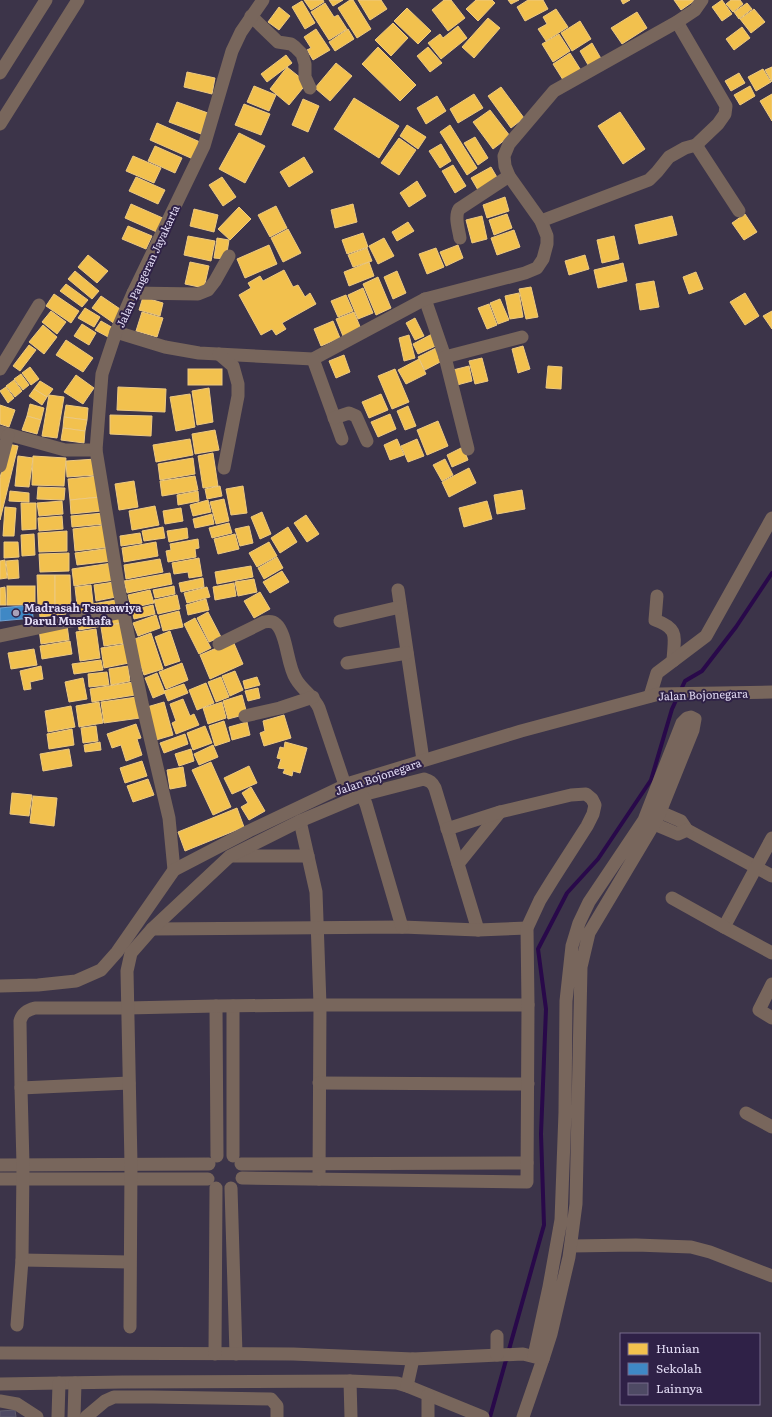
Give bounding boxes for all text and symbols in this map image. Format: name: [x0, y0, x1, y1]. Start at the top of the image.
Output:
street label: Jalan Pangeran Jayakarta: [112, 202, 182, 330]
place label: Madrasah Tsanawiya Darul Musthafa: [24, 599, 142, 628]
marker: Madrasah Tsanawiya Darul Musthafa: [11, 608, 21, 618]
street label: Jalan Bojonegara: [658, 684, 748, 704]
street label: Jalan Bojonegara: [333, 754, 423, 798]
legend: [620, 1333, 760, 1405]
text: Hunian: [656, 1339, 700, 1357]
text: Sekolah: [656, 1359, 702, 1377]
text: Lainnya: [656, 1379, 703, 1397]

